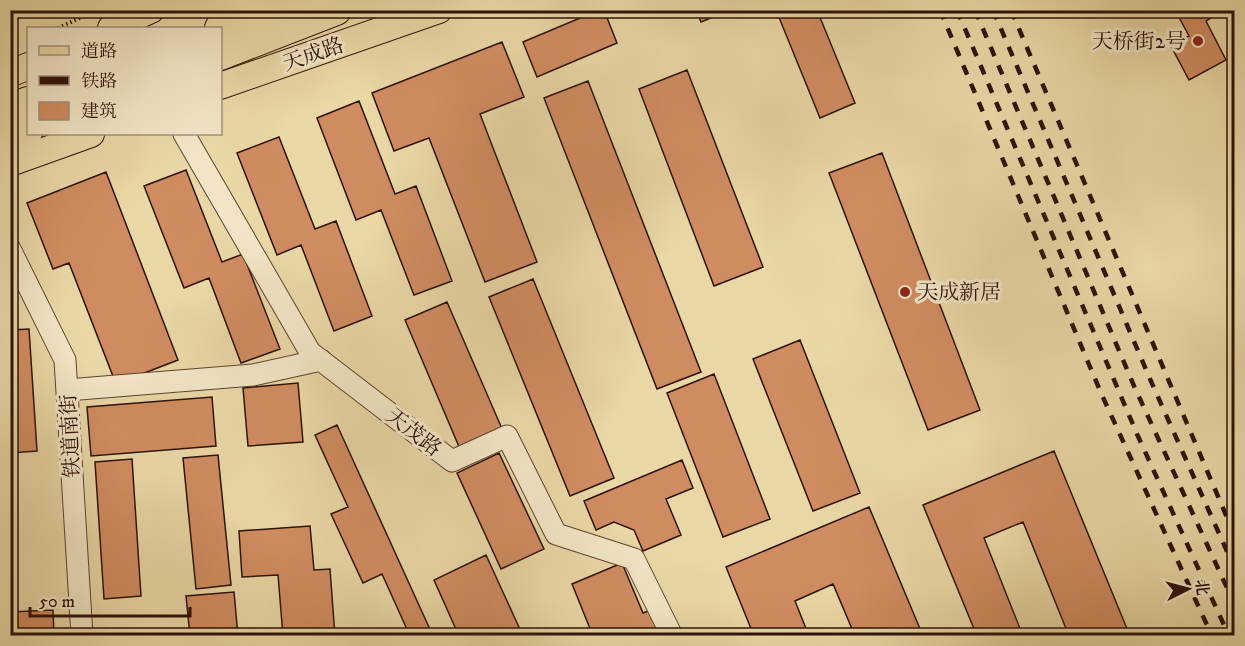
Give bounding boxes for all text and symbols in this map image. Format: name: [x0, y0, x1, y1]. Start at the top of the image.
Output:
legend: [27, 27, 222, 135]
place label: 天桥街2号: [1092, 29, 1186, 55]
street label: 天成路: [279, 32, 347, 77]
marker: 天桥街2号: [1191, 34, 1205, 48]
text: 道路: [81, 41, 117, 63]
text: 铁路: [81, 71, 117, 93]
text: 建筑: [81, 101, 117, 123]
place label: 天成新居: [917, 280, 1001, 306]
marker: 天成新居: [898, 285, 912, 299]
street label: 铁道南街: [56, 393, 86, 479]
street label: 天茂路: [381, 403, 446, 462]
north arrow: [1158, 559, 1218, 619]
text: 北: [1191, 579, 1213, 597]
scale bar: [30, 580, 190, 618]
text: 50 m: [39, 591, 75, 613]

